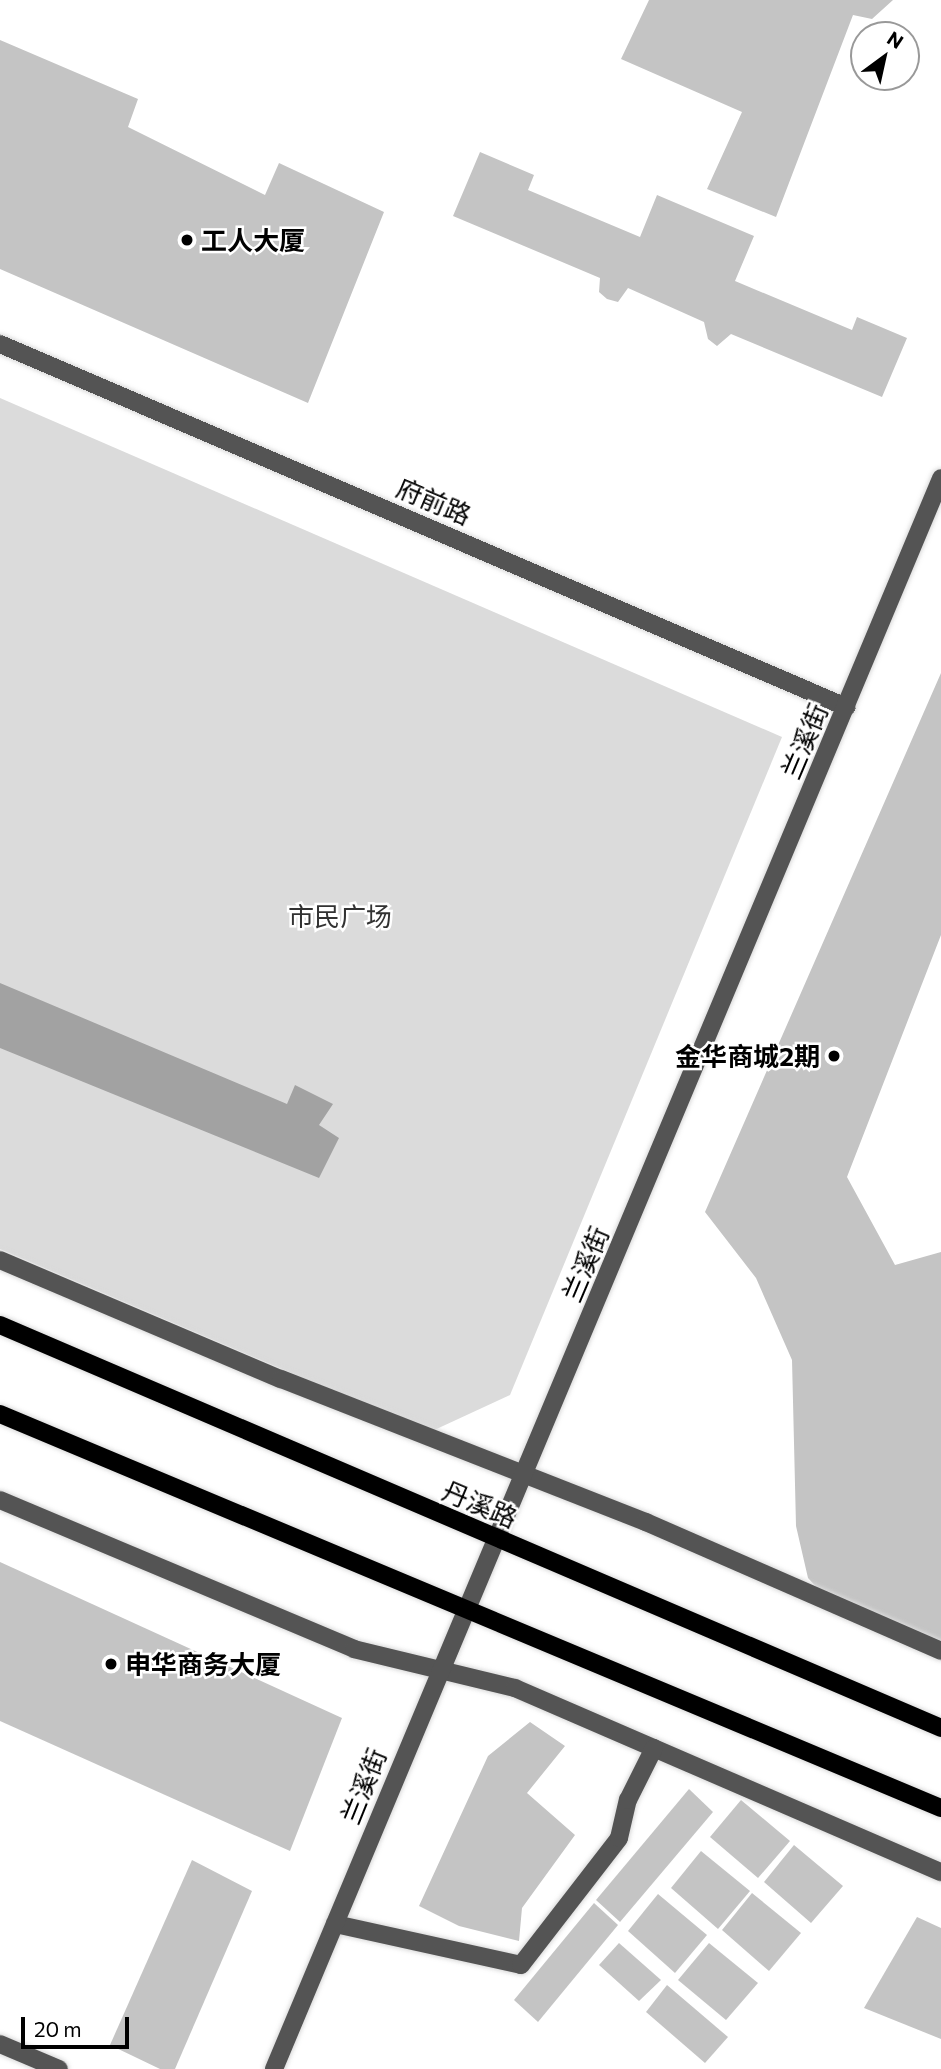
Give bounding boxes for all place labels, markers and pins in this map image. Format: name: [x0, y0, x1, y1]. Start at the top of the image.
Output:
place label: 工人大厦: [201, 224, 305, 256]
marker: 工人大厦: [179, 232, 195, 248]
place label: 金华商城2期: [675, 1040, 820, 1072]
marker: 金华商城2期: [826, 1048, 842, 1064]
place label: 申华商务大厦: [125, 1648, 281, 1680]
marker: 申华商务大厦: [103, 1656, 119, 1672]

